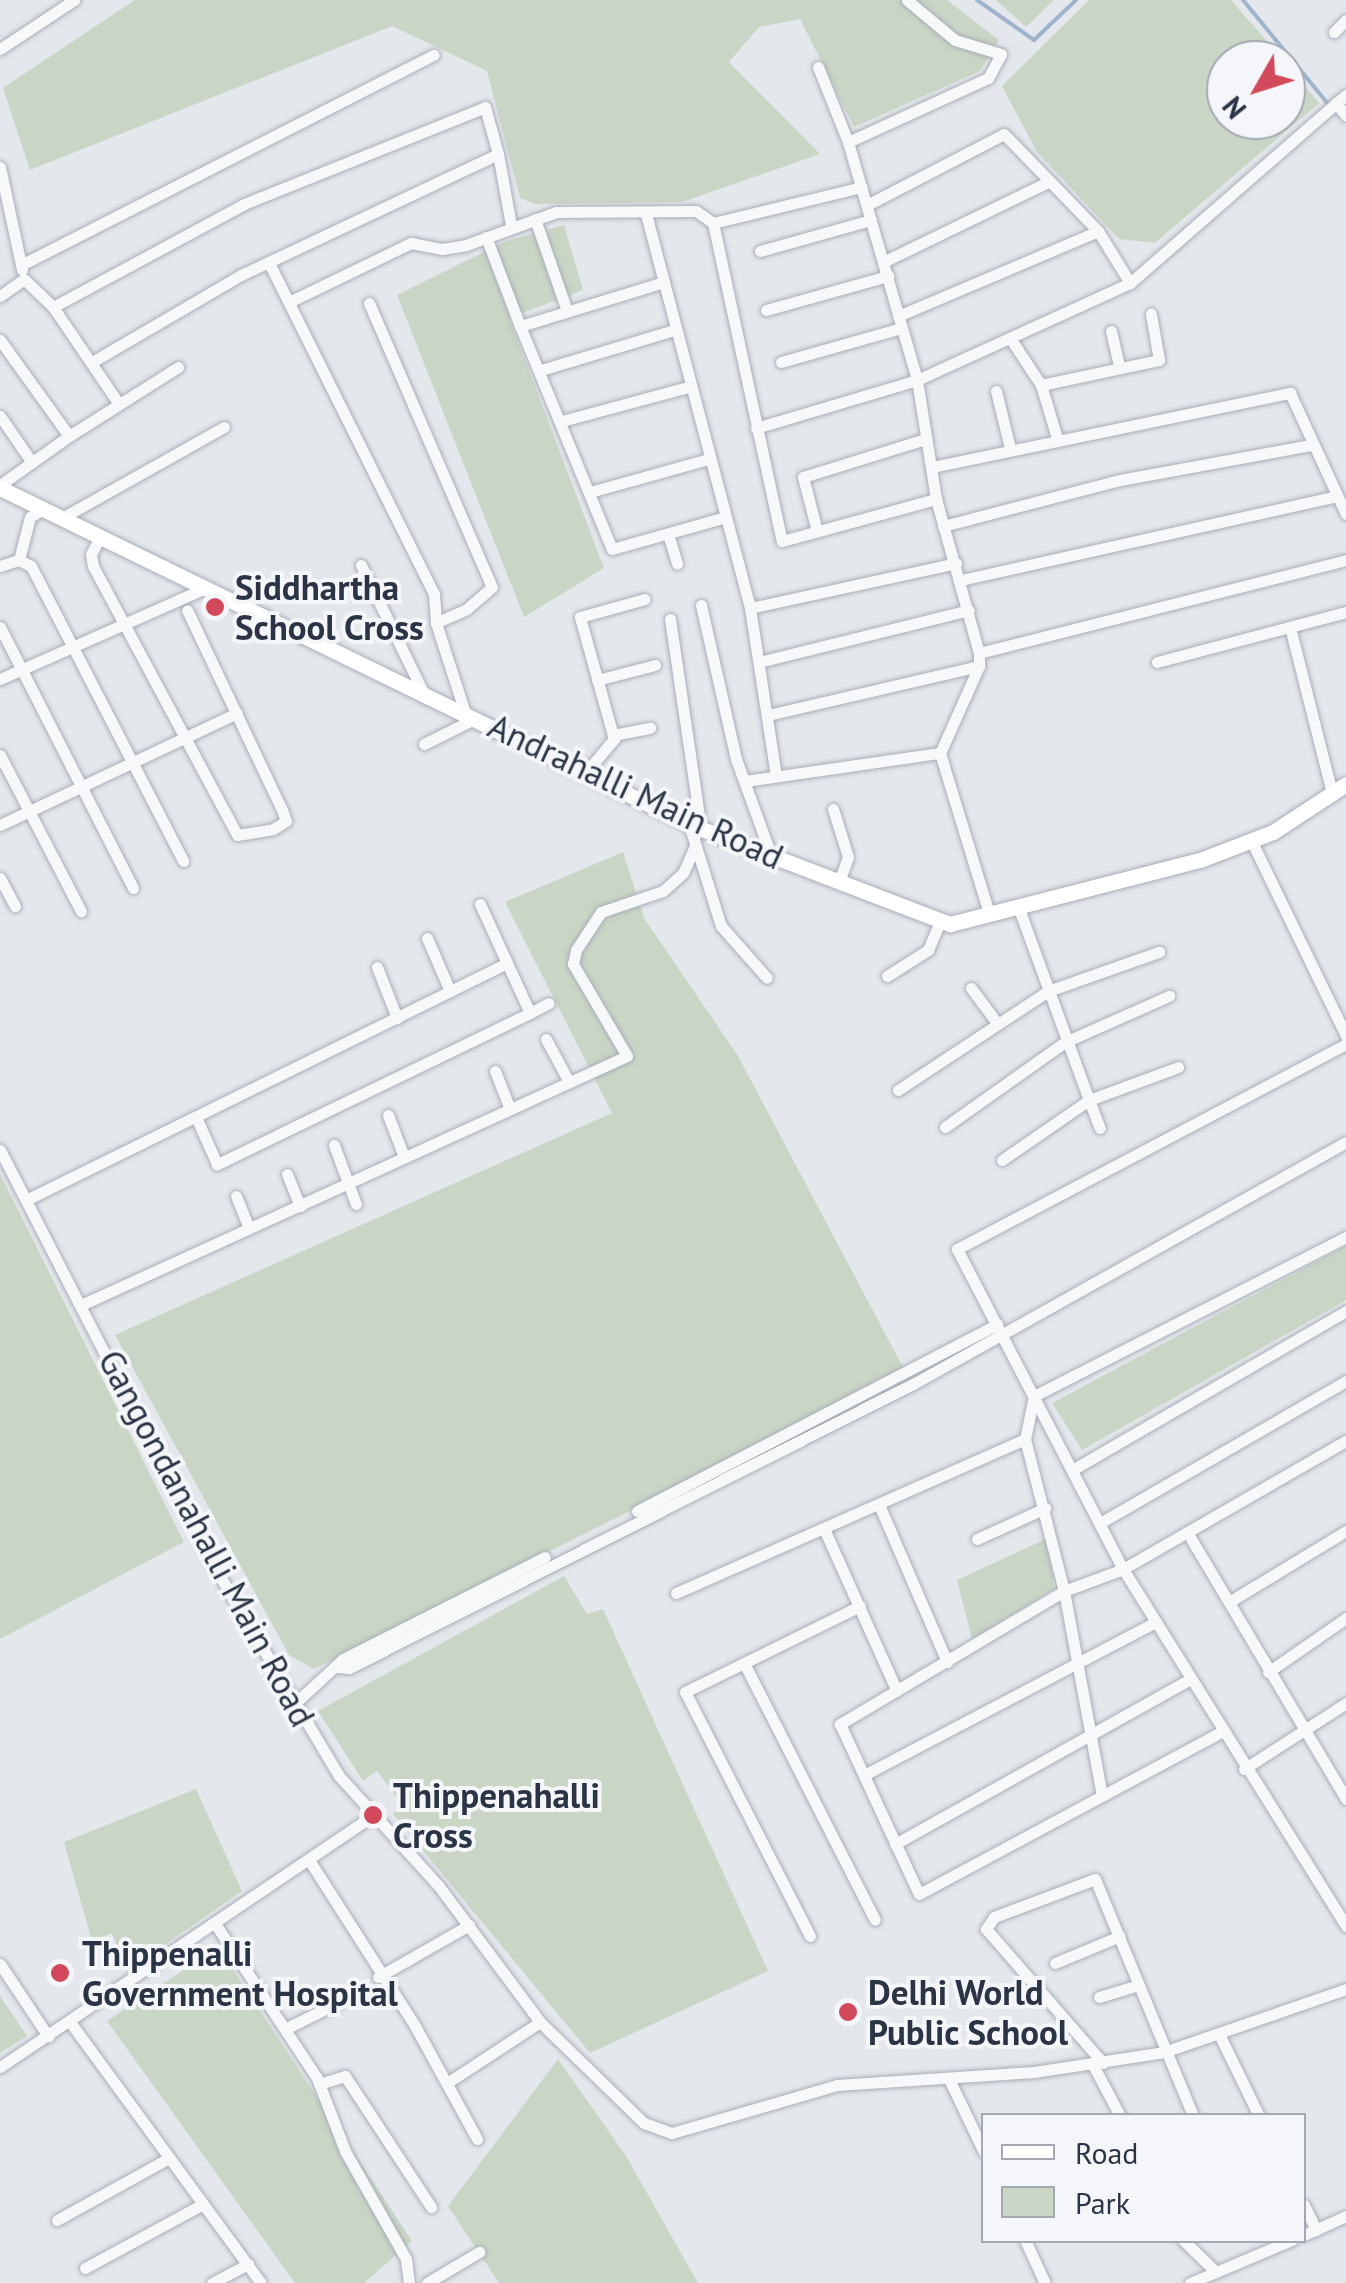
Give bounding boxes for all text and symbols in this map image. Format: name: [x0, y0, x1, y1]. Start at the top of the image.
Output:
north arrow: [1206, 40, 1306, 140]
text: N: [1214, 89, 1254, 127]
place label: Siddhartha School Cross: [235, 566, 424, 648]
marker: Siddhartha School Cross: [204, 596, 226, 618]
street label: Andrahalli Main Road: [482, 704, 790, 878]
street label: Gangondanahalli Main Road: [90, 1343, 324, 1733]
place label: Thippenahalli Cross: [393, 1774, 600, 1856]
marker: Thippenahalli Cross: [362, 1804, 384, 1826]
place label: Thippenalli Government Hospital: [82, 1932, 398, 2014]
marker: Thippenalli Government Hospital: [47, 1960, 73, 1986]
place label: Delhi World Public School: [868, 1971, 1069, 2053]
marker: Delhi World Public School: [837, 2001, 859, 2023]
legend: [981, 2113, 1306, 2243]
text: Road: [1075, 2133, 1139, 2172]
text: Park: [1075, 2183, 1130, 2222]

